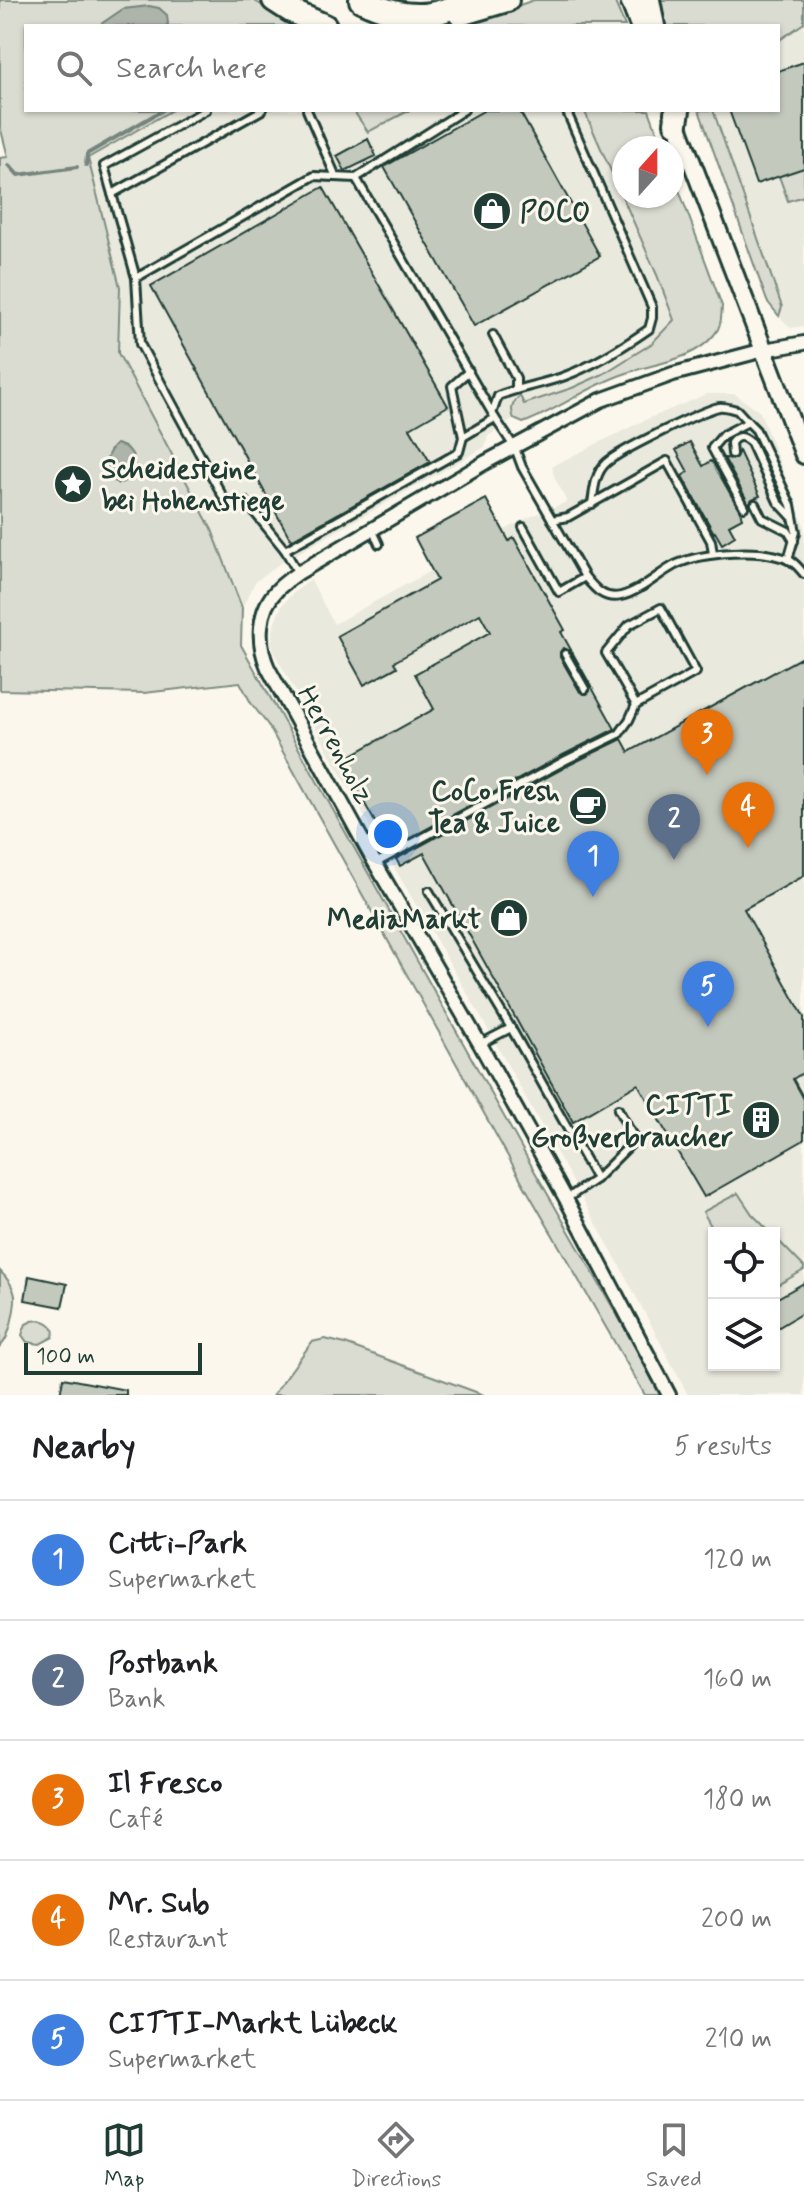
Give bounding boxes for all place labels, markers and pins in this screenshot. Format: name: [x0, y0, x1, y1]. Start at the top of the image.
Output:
shop icon: POCO: [471, 190, 513, 232]
place label: POCO: [520, 195, 590, 232]
place label: Scheidesteine bei Hohenstiege: [101, 452, 284, 522]
place icon: Scheidesteine bei Hohenstiege: [52, 463, 94, 505]
pin: 3: [681, 709, 733, 775]
place label: CoCo Fresh Tea & Juice: [428, 774, 560, 843]
pin: 4: [722, 782, 774, 848]
cafe icon: CoCo Fresh Tea & Juice: [567, 785, 609, 827]
pin: 2: [648, 794, 700, 860]
pin: 1: [567, 831, 619, 897]
shop icon: MediaMarkt: [488, 897, 530, 939]
place label: MediaMarkt: [327, 902, 481, 939]
pin: 5: [682, 961, 734, 1027]
place label: CITTI Großverbraucher: [531, 1088, 734, 1157]
building icon: CITTI Großverbraucher: [740, 1099, 782, 1141]

